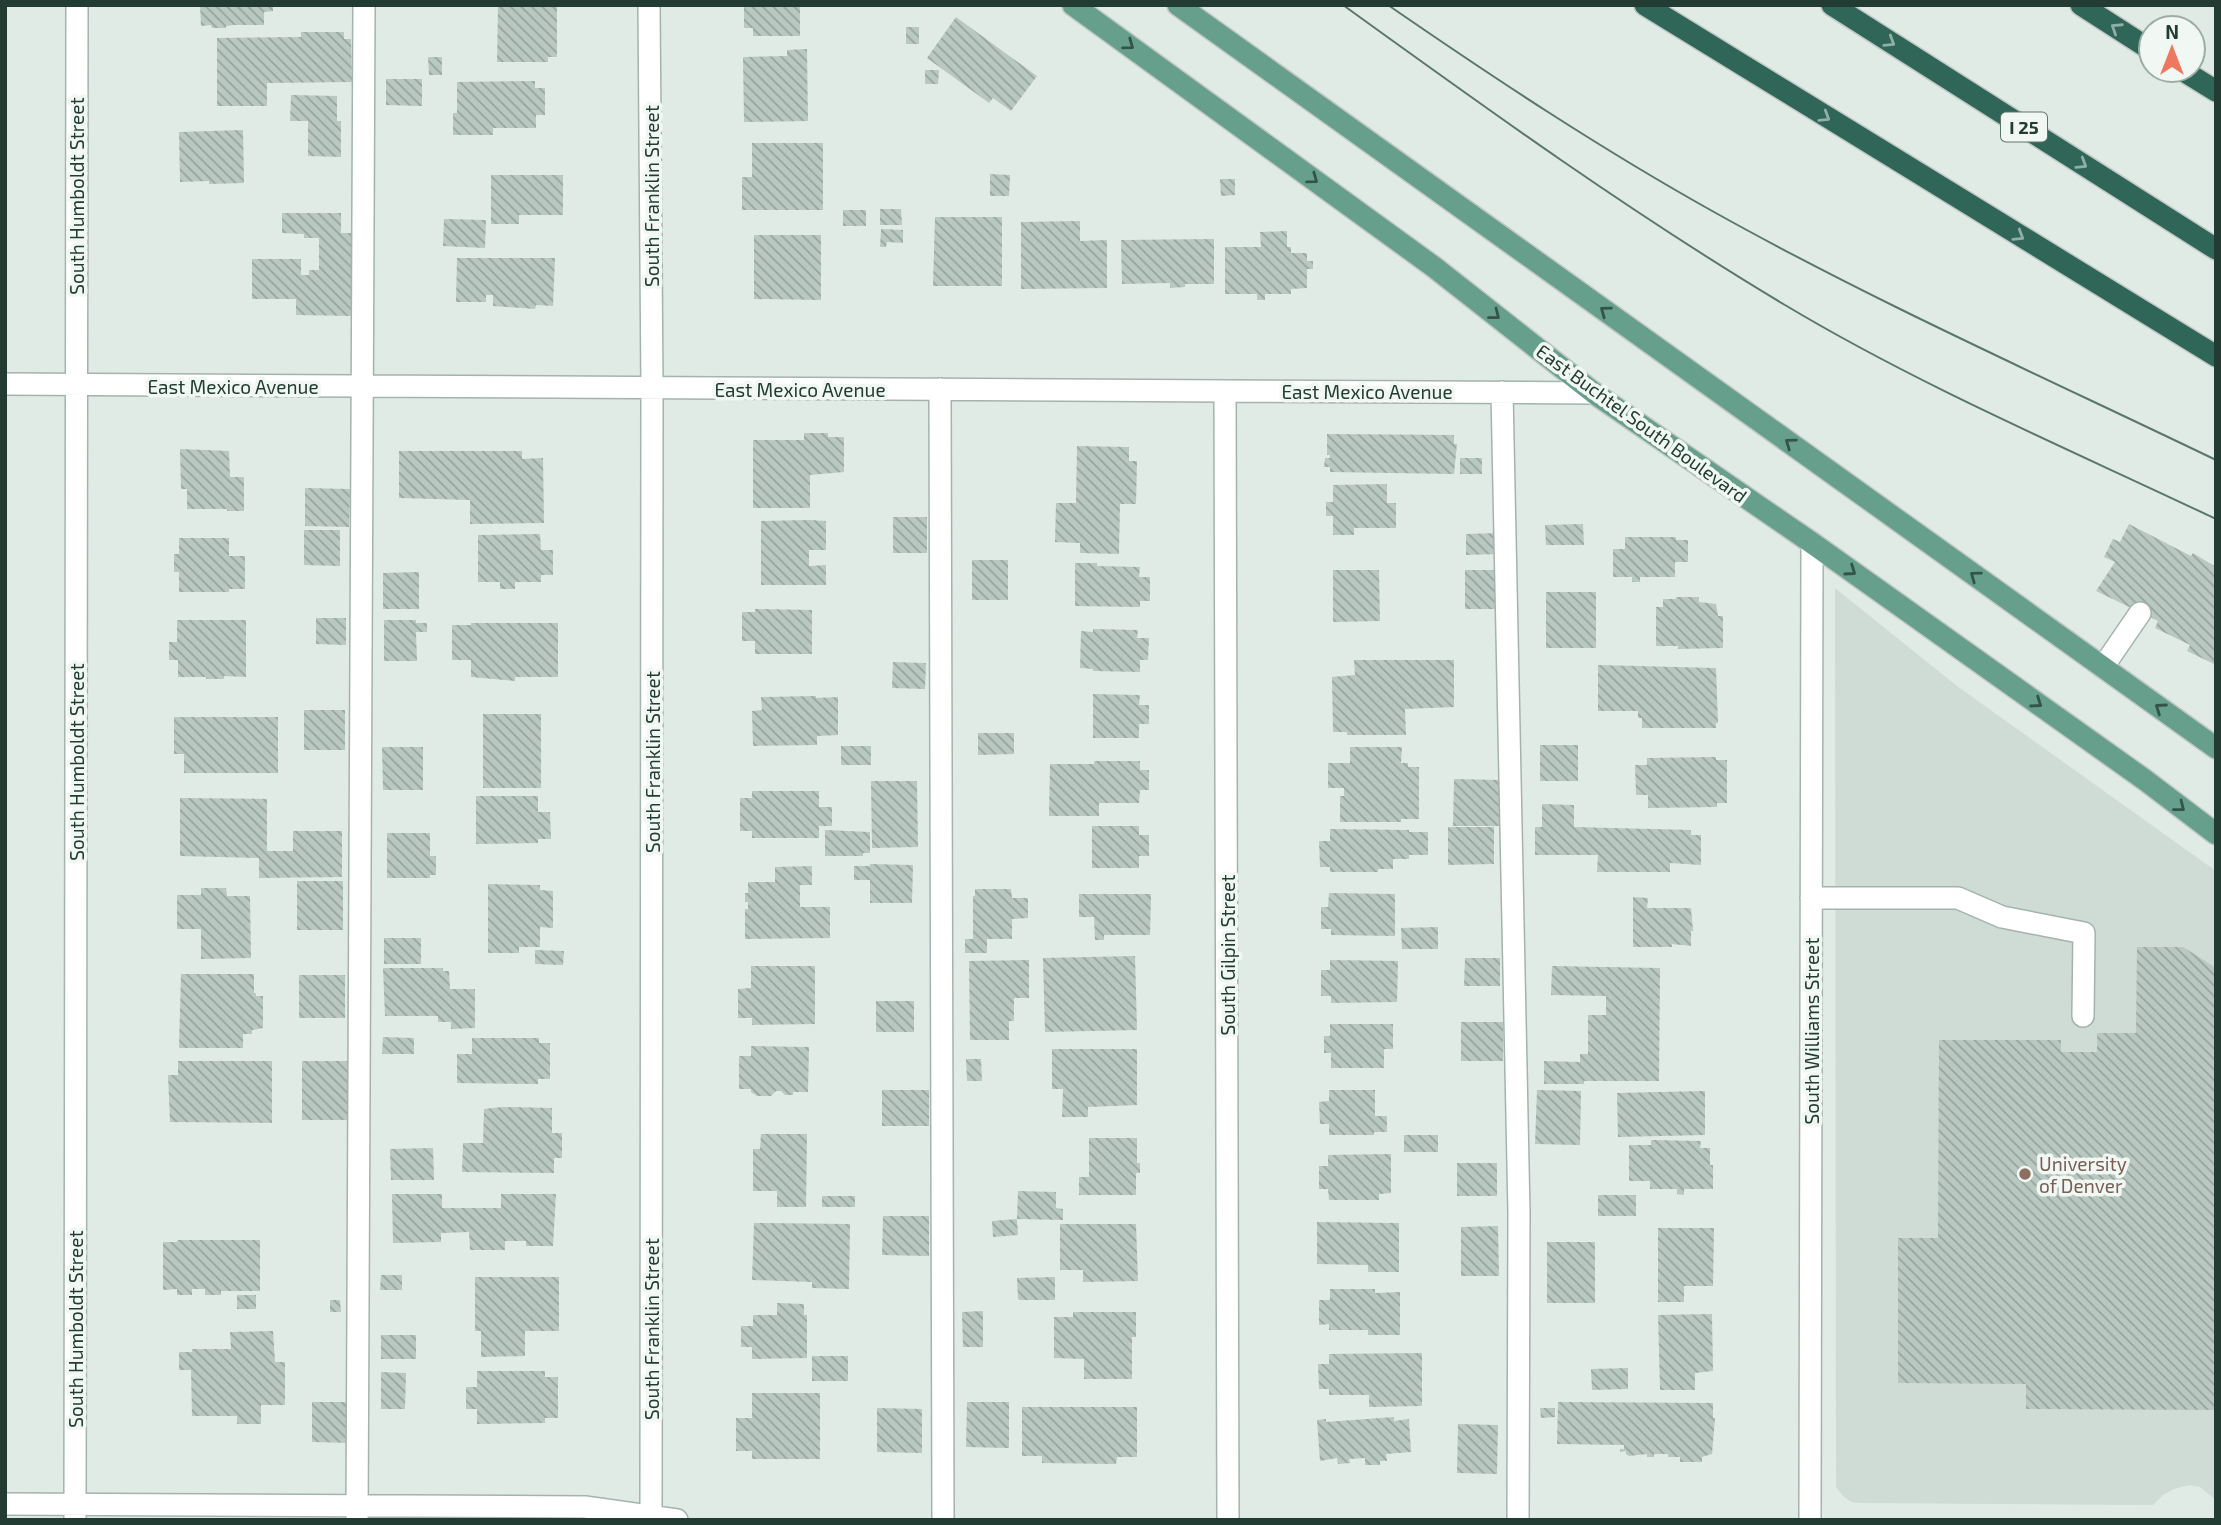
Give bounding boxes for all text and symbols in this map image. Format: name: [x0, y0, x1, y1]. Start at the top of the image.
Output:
north arrow: [2137, 14, 2207, 84]
text: N: [2165, 20, 2179, 43]
one-way arrow: [2111, 23, 2124, 36]
one-way arrow: [1882, 33, 1895, 46]
one-way arrow: [1121, 37, 1134, 49]
street label: South Humboldt Street: [65, 97, 88, 295]
street label: South Franklin Street: [640, 105, 663, 287]
one-way arrow: [1817, 108, 1830, 121]
road number: I 25: [2001, 112, 2047, 142]
one-way arrow: [2074, 155, 2087, 168]
one-way arrow: [1305, 171, 1318, 183]
one-way arrow: [2011, 227, 2024, 240]
one-way arrow: [1487, 306, 1500, 319]
one-way arrow: [1600, 307, 1613, 319]
street label: East Buchtel South Boulevard: [1532, 339, 1752, 507]
street label: East Mexico Avenue: [147, 375, 319, 398]
street label: East Mexico Avenue: [714, 378, 886, 401]
street label: East Mexico Avenue: [1281, 380, 1453, 403]
one-way arrow: [1785, 439, 1798, 452]
one-way arrow: [1843, 563, 1856, 575]
one-way arrow: [1970, 572, 1983, 584]
street label: South Humboldt Street: [65, 663, 88, 861]
street label: South Franklin Street: [641, 671, 664, 853]
one-way arrow: [2029, 695, 2042, 707]
one-way arrow: [2155, 704, 2168, 716]
one-way arrow: [2173, 799, 2185, 812]
street label: South Gilpin Street: [1216, 875, 1239, 1035]
street label: South Williams Street: [1800, 937, 1823, 1125]
place label: University of Denver: [2039, 1152, 2127, 1197]
marker: University of Denver: [2017, 1166, 2033, 1182]
street label: South Humboldt Street: [64, 1230, 87, 1428]
street label: South Franklin Street: [640, 1238, 663, 1420]

